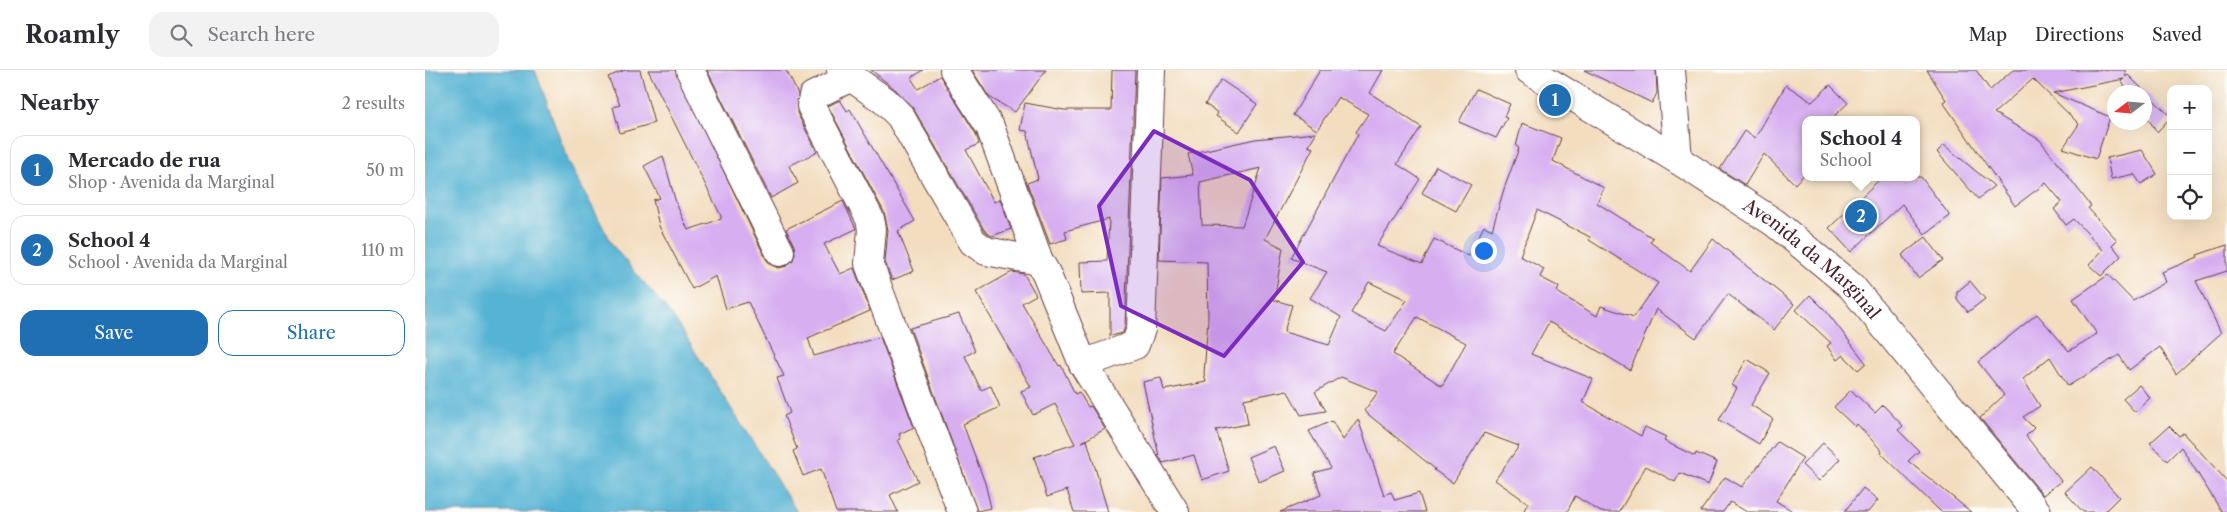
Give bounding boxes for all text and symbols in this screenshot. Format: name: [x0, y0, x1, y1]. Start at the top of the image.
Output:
search box: [149, 12, 499, 57]
text: Roamly: [25, 20, 119, 49]
icon: search: [167, 21, 195, 49]
text: Search here: [207, 23, 315, 46]
text: Map: [1968, 24, 2007, 46]
text: Directions: [2035, 24, 2124, 46]
text: Saved: [2152, 24, 2202, 46]
pin: 1: [1539, 81, 1571, 119]
north arrow: [2107, 85, 2152, 130]
map controls: [2167, 85, 2212, 220]
button: +: [2167, 85, 2212, 130]
text: Nearby: [20, 90, 99, 115]
text: 2 results: [342, 93, 405, 113]
popup: [1802, 116, 1920, 181]
text: School 4: [1820, 127, 1902, 150]
button: −: [2167, 130, 2212, 175]
text: Mercado de rua: [68, 149, 221, 172]
text: School: [1820, 150, 1872, 170]
text: 1: [33, 160, 41, 180]
text: 50 m: [366, 160, 404, 180]
text: Shop · Avenida da Marginal: [68, 172, 275, 192]
button: locate: [2167, 175, 2212, 220]
street label: Avenida da Marginal: [1738, 194, 1885, 324]
pin: 2: [1845, 197, 1877, 235]
text: School 4: [68, 229, 151, 252]
your location: [1471, 238, 1497, 264]
text: 2: [32, 240, 42, 260]
text: 110 m: [361, 240, 404, 260]
text: School · Avenida da Marginal: [68, 252, 288, 272]
button: Save: [20, 310, 208, 356]
button: Share: [218, 310, 405, 356]

